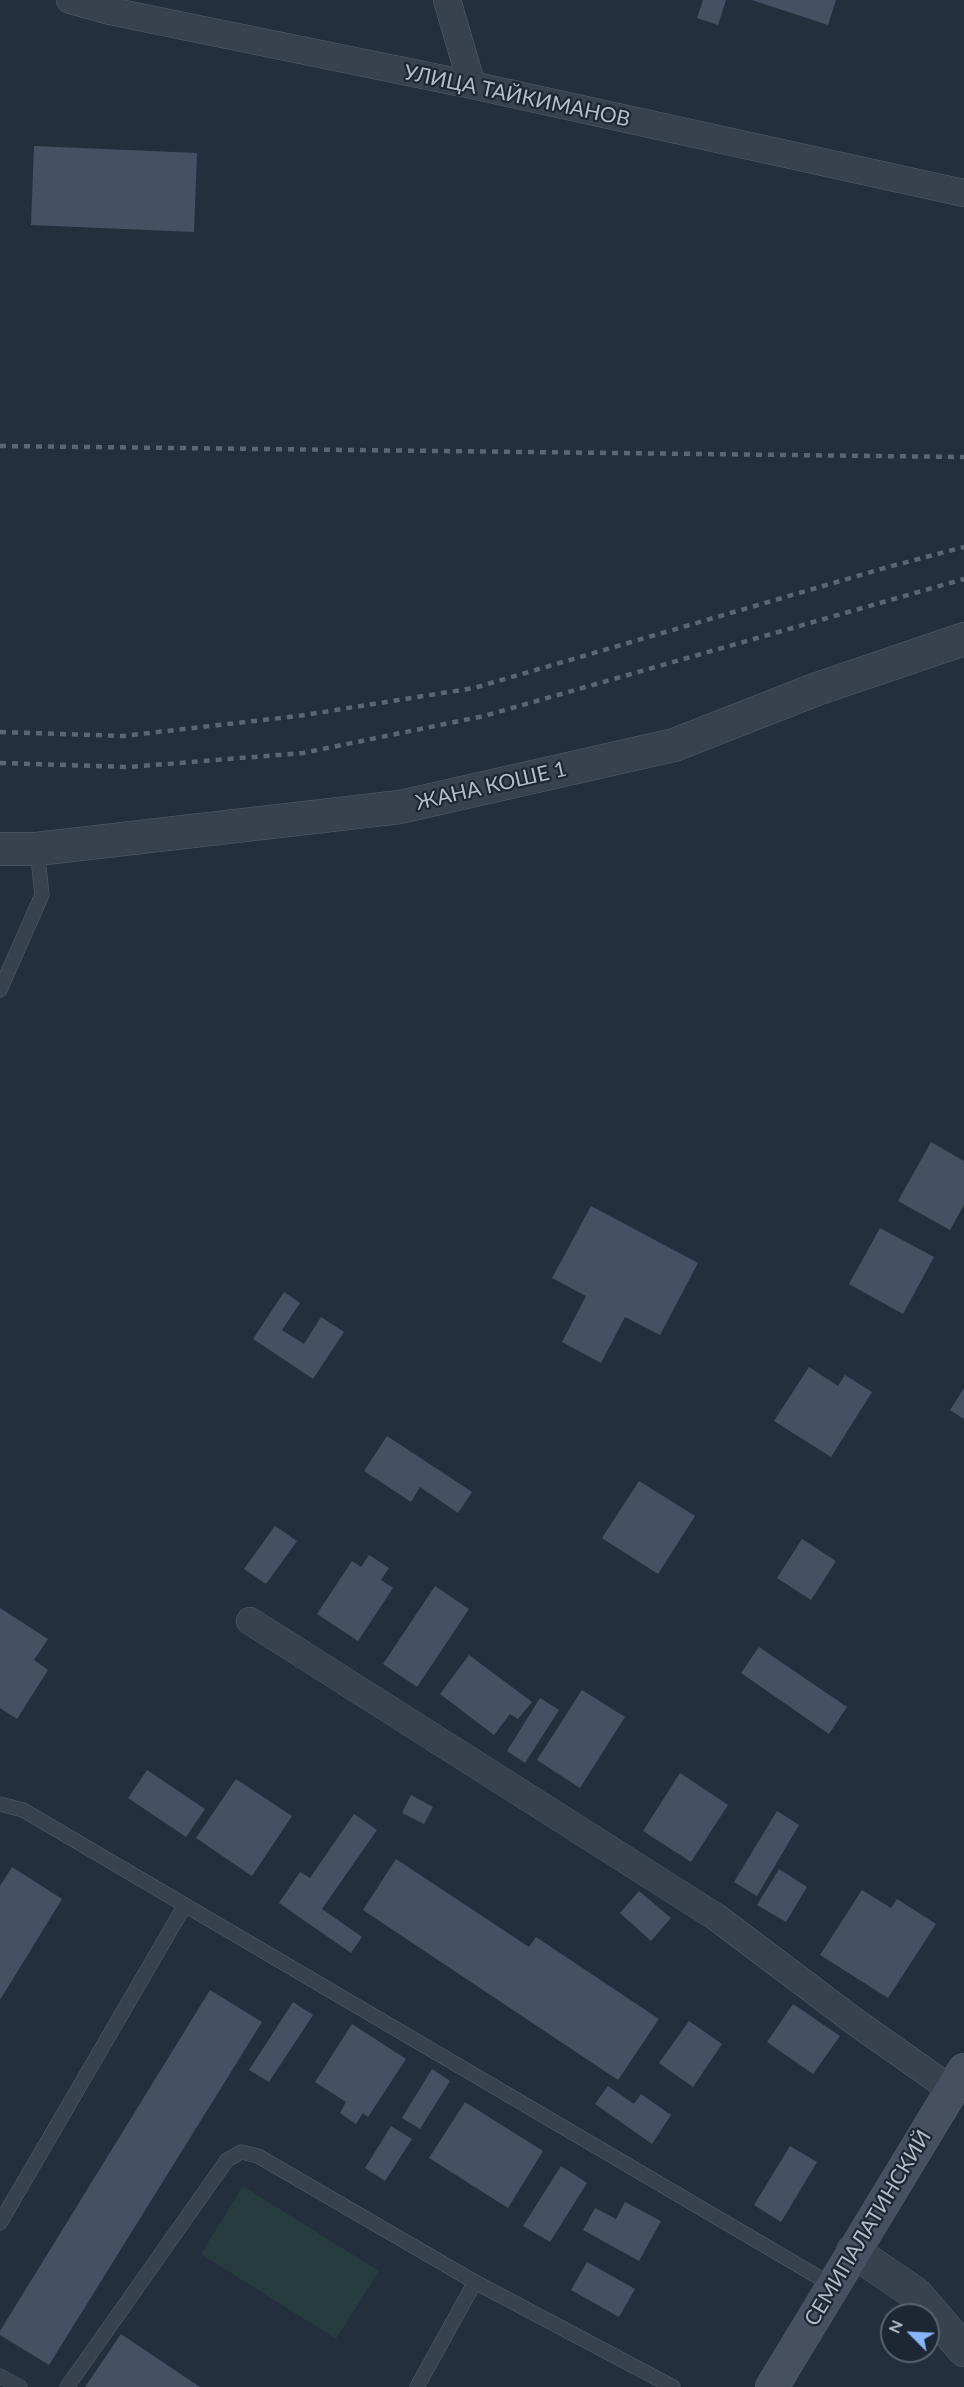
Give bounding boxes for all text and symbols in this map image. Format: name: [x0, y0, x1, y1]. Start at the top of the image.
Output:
street label: УЛИЦА ТАЙКИМАНОВ: [402, 60, 632, 132]
street label: ЖАНА КОШЕ 1: [413, 756, 569, 816]
street label: СЕМИПАЛАТИНСКИЙ: [799, 2125, 937, 2331]
north arrow: [880, 2303, 940, 2363]
text: N: [884, 2317, 906, 2336]

